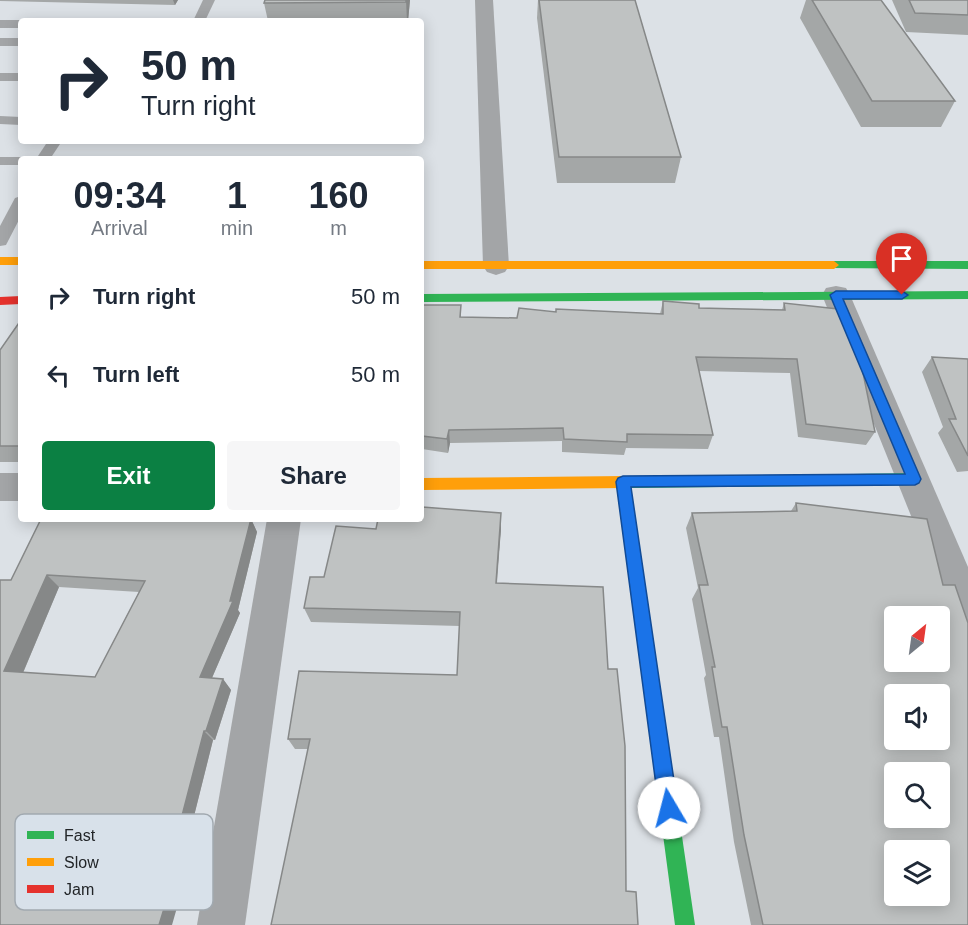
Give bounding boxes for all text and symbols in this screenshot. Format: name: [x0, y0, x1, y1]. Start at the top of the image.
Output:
icon: right: [42, 42, 120, 120]
text: 50 m: [141, 42, 237, 89]
text: Turn right: [141, 91, 256, 121]
text: 09:34: [73, 175, 165, 216]
text: 1: [227, 175, 247, 216]
text: 160: [308, 175, 369, 216]
text: Arrival: [91, 217, 148, 239]
text: min: [221, 217, 253, 239]
text: m: [330, 217, 347, 239]
pin: [876, 233, 927, 295]
icon: arrive: [885, 242, 918, 275]
icon: right: [42, 281, 75, 314]
text: Turn right: [93, 284, 195, 309]
text: 50 m: [351, 284, 400, 309]
icon: left: [42, 359, 75, 392]
text: Turn left: [93, 362, 179, 387]
text: 50 m: [351, 362, 400, 387]
button: Exit: [42, 441, 215, 510]
button: Share: [227, 441, 400, 510]
north arrow: [884, 606, 950, 672]
map controls: [884, 606, 950, 906]
button: sound: [884, 684, 950, 750]
button: search: [884, 762, 950, 828]
position arrow: [637, 776, 701, 840]
legend: [15, 814, 213, 910]
text: Fast: [64, 827, 96, 844]
button: layers: [884, 840, 950, 906]
text: Slow: [64, 854, 99, 871]
text: Jam: [64, 881, 94, 898]

